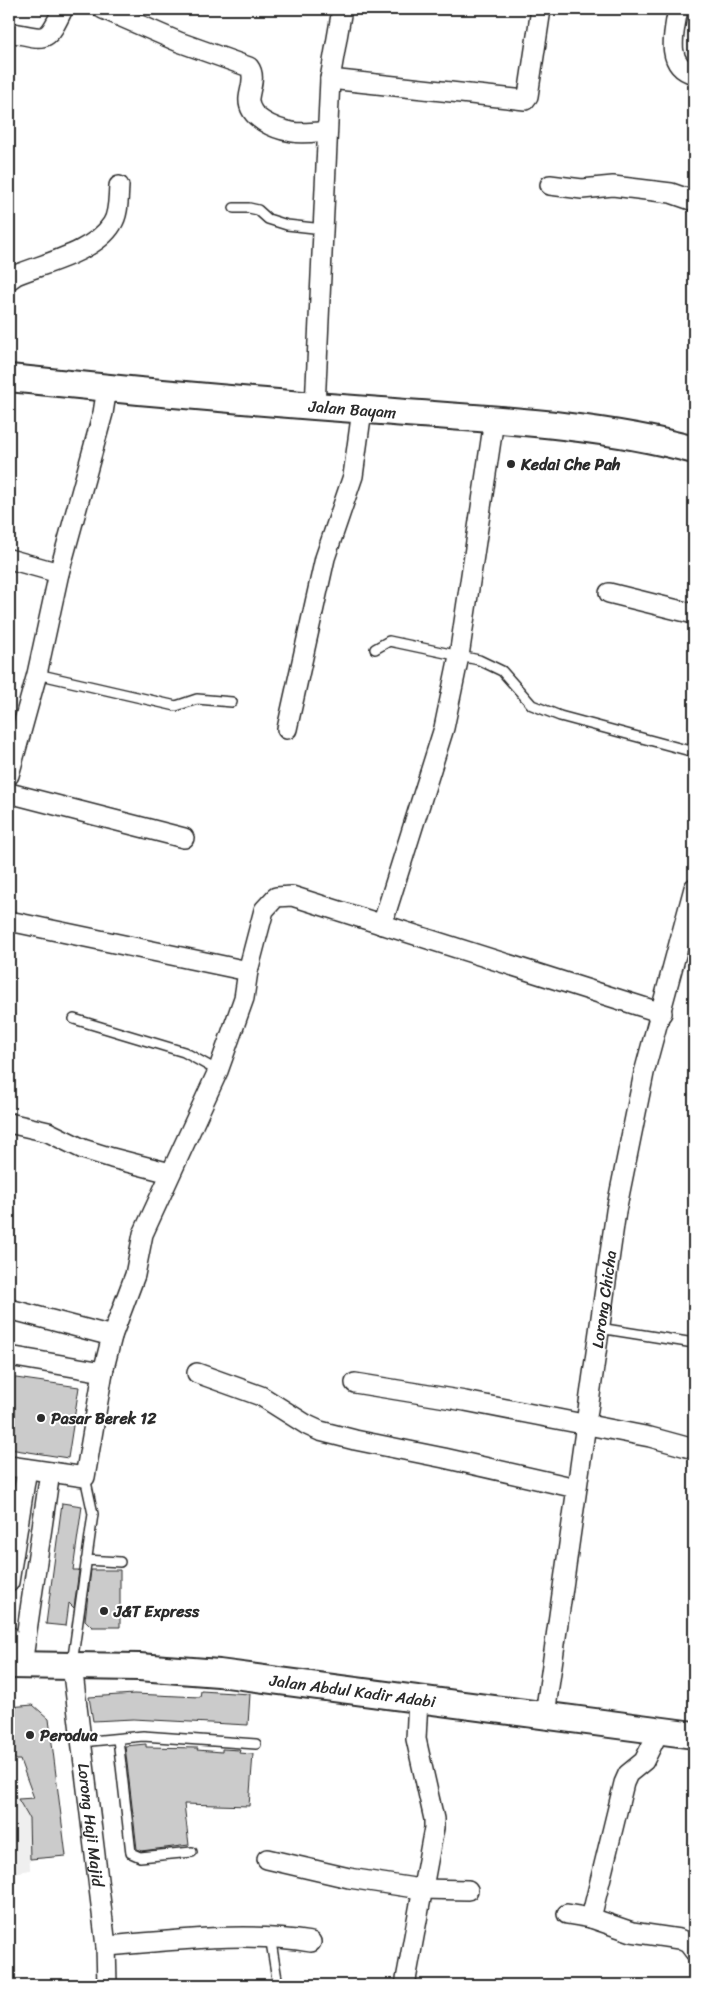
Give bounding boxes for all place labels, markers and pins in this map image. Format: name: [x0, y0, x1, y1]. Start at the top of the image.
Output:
place label: Kedai Che Pah: [520, 450, 621, 479]
marker: Kedai Che Pah: [505, 458, 517, 470]
place label: Pasar Berek 12: [51, 1404, 157, 1433]
marker: Pasar Berek 12: [35, 1412, 47, 1424]
place label: J&T Express: [113, 1597, 200, 1626]
marker: J&T Express: [98, 1605, 110, 1617]
place label: Perodua: [40, 1721, 98, 1750]
marker: Perodua: [24, 1729, 36, 1741]

